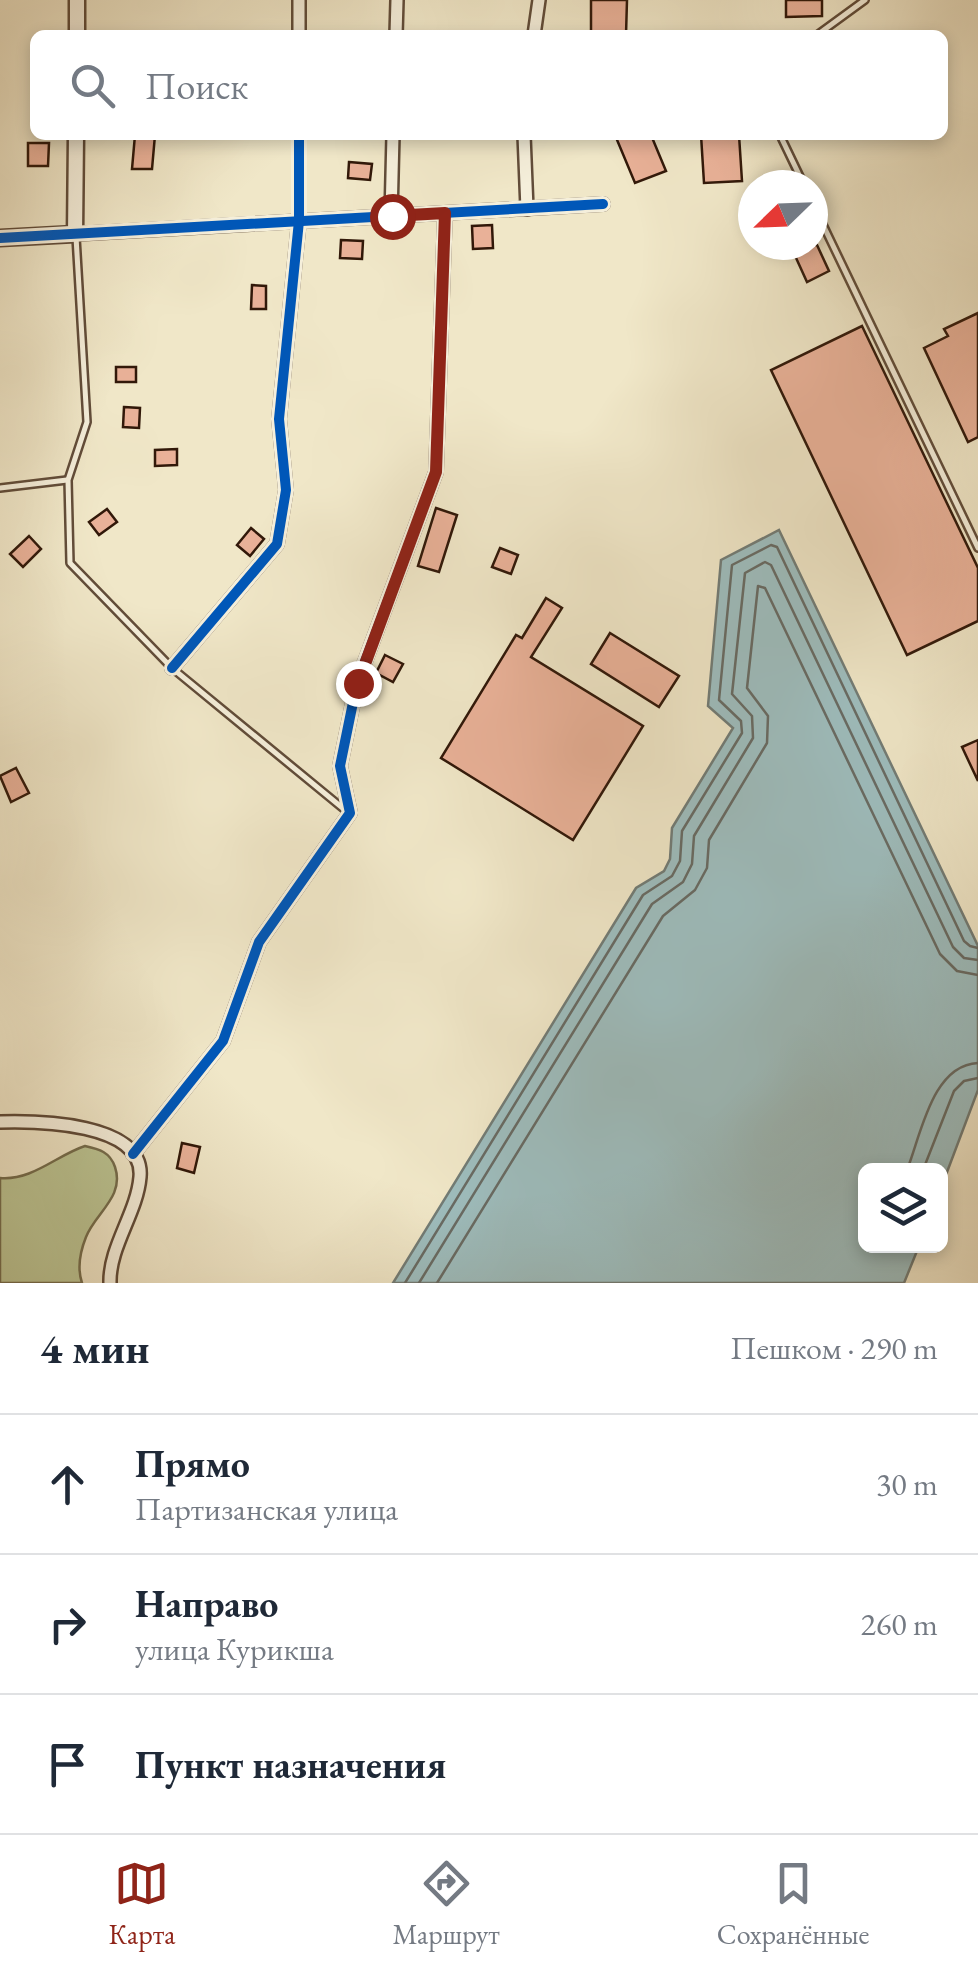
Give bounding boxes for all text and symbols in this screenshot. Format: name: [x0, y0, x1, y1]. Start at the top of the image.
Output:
search box: [30, 30, 948, 140]
icon: search: [65, 58, 120, 113]
text: Поиск: [145, 61, 248, 110]
north arrow: [738, 170, 828, 260]
route start: [370, 194, 416, 240]
route end: [336, 661, 382, 707]
map controls: [858, 1163, 948, 1253]
button: layers: [858, 1163, 948, 1253]
text: 4 мин: [40, 1321, 149, 1376]
text: Пешком · 290 m: [730, 1327, 938, 1369]
text: Прямо: [135, 1439, 250, 1488]
icon: ahead: [40, 1457, 95, 1512]
text: 30 m: [876, 1463, 938, 1505]
text: Партизанская улица: [135, 1488, 398, 1530]
text: Направо: [135, 1579, 278, 1628]
icon: right: [40, 1597, 95, 1652]
text: 260 m: [861, 1603, 938, 1645]
text: улица Курикша: [135, 1628, 334, 1670]
icon: arrive: [40, 1737, 95, 1792]
text: Пункт назначения: [135, 1740, 446, 1789]
tab: Карта: [109, 1856, 175, 1952]
tab: Маршрут: [392, 1856, 500, 1952]
tab: Сохранённые: [717, 1856, 869, 1952]

